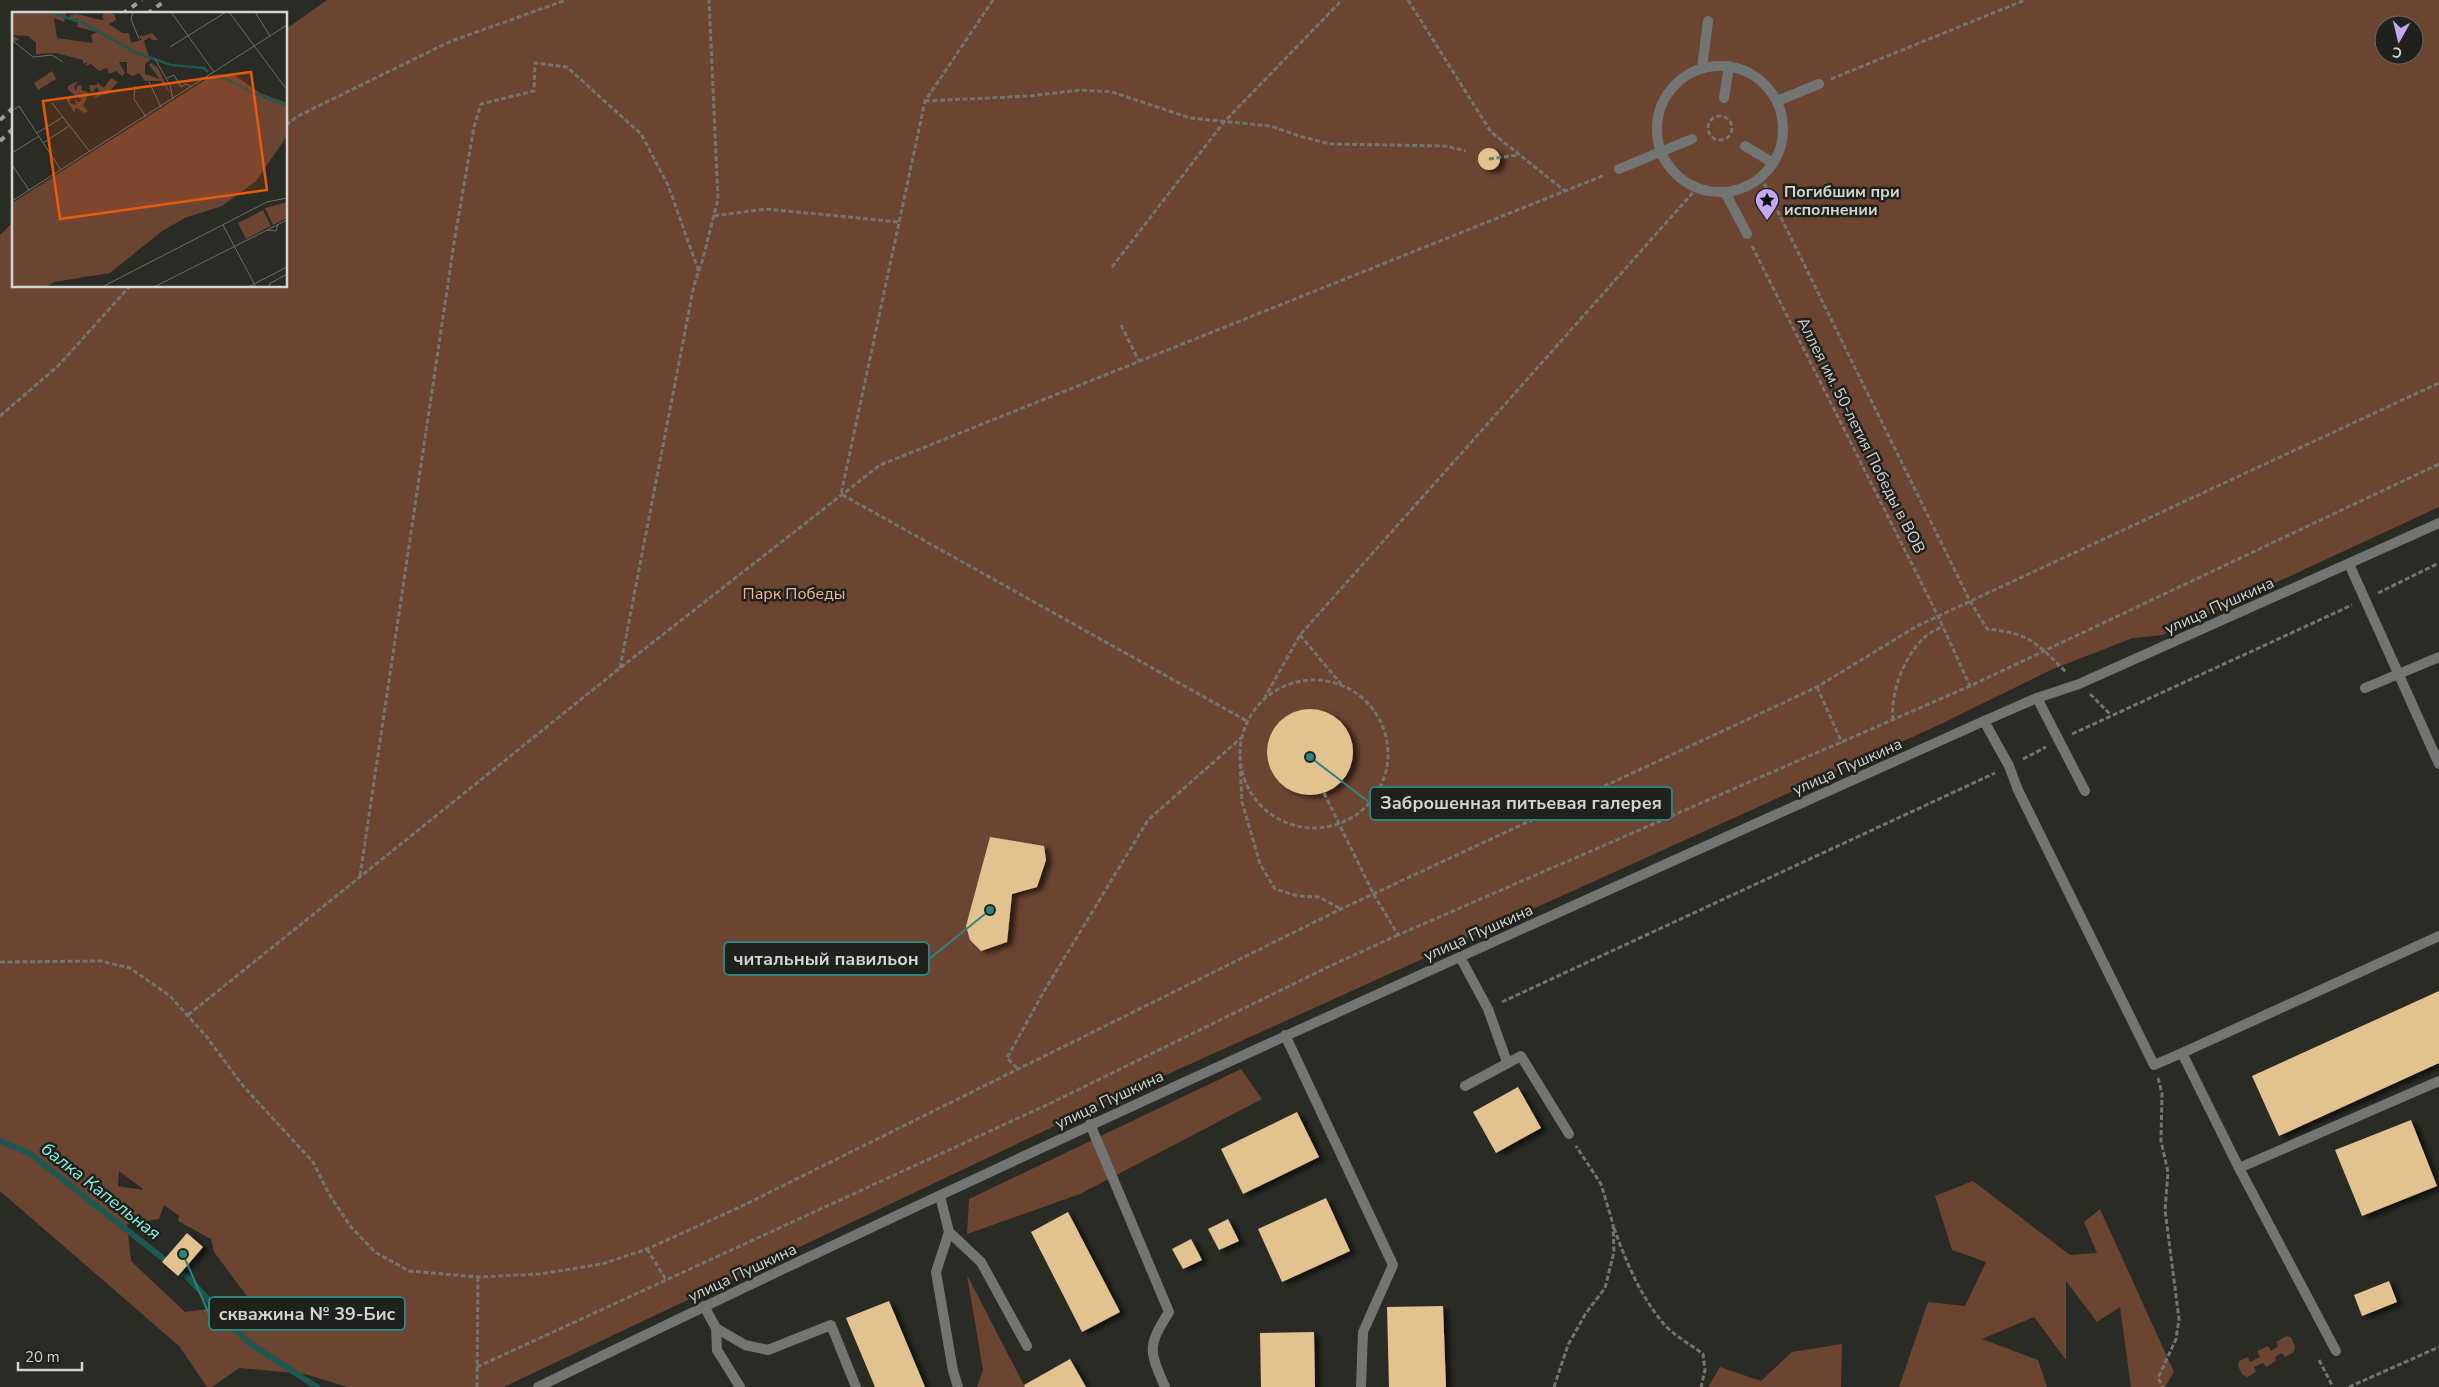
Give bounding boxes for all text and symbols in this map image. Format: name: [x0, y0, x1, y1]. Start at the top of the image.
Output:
inset map: [12, 12, 288, 288]
north arrow: [2374, 15, 2424, 65]
text: С: [2391, 42, 2403, 62]
place label: Погибшим при исполнении: [1784, 181, 1900, 221]
place icon: Погибшим при исполнении: [1754, 187, 1780, 221]
street label: Аллея им. 50-летия Победы в ВОВ: [1792, 314, 1930, 557]
street label: улица Пушкина: [2161, 572, 2278, 640]
park label: Парк Победы: [743, 583, 845, 605]
street label: улица Пушкина: [1789, 733, 1906, 801]
callout: Заброшенная питьевая галерея: [1370, 787, 1672, 820]
text: Заброшенная питьевая галерея: [1380, 791, 1662, 815]
street label: улица Пушкина: [1420, 899, 1537, 967]
callout: читальный павильон: [724, 942, 929, 975]
text: читальный павильон: [733, 947, 919, 971]
street label: улица Пушкина: [1051, 1065, 1167, 1135]
water label: балка Капельная: [36, 1137, 166, 1245]
street label: улица Пушкина: [684, 1238, 800, 1308]
callout: скважина № 39-Бис: [209, 1297, 405, 1330]
text: скважина № 39-Бис: [219, 1302, 396, 1326]
scale bar: [18, 1340, 81, 1372]
text: 20 m: [25, 1347, 60, 1367]

